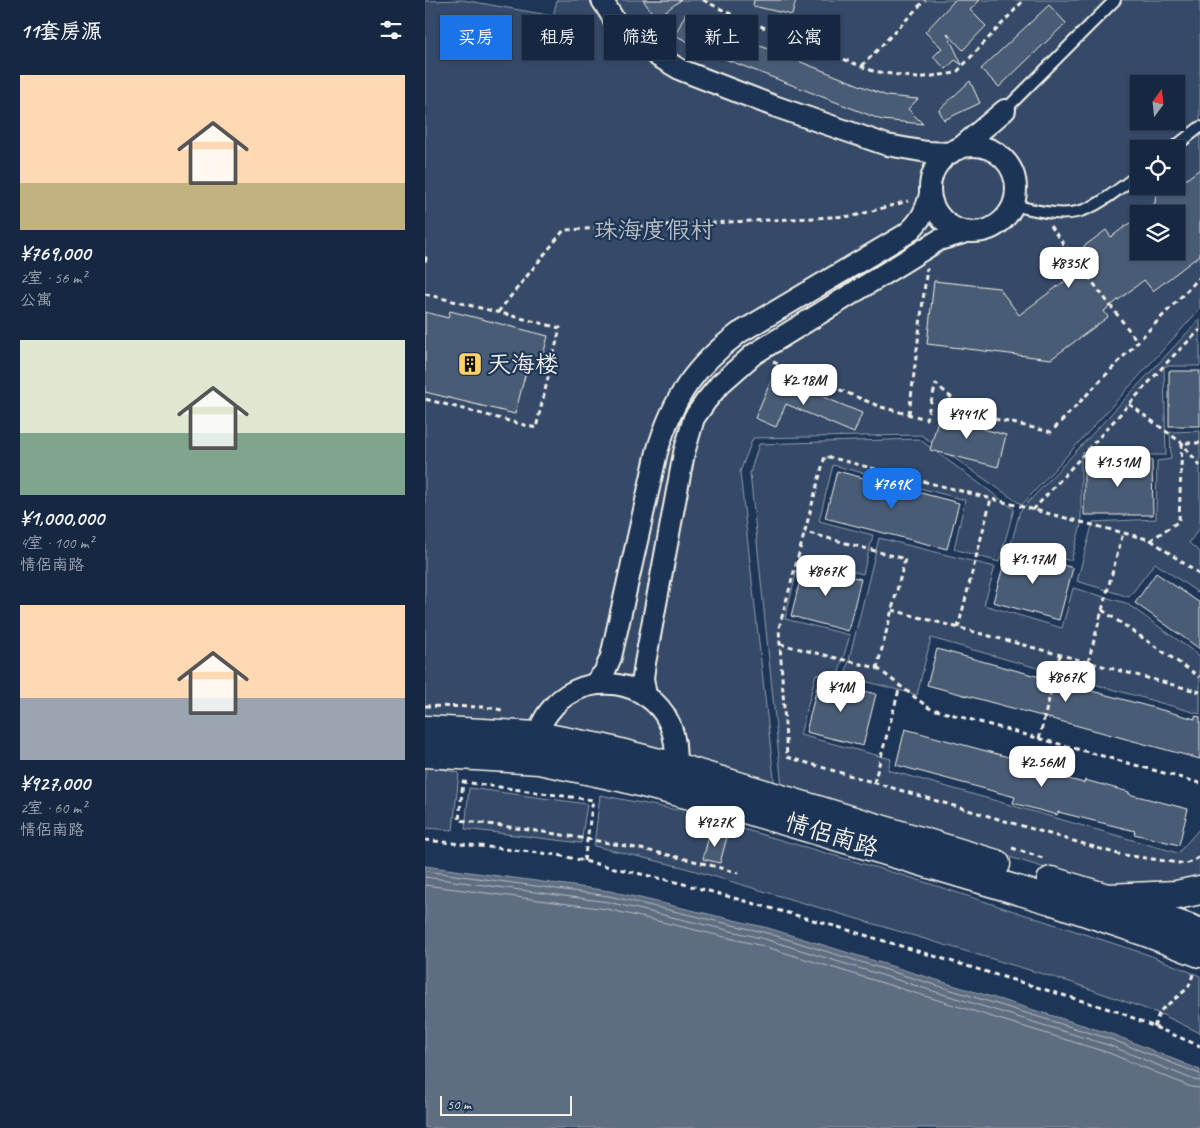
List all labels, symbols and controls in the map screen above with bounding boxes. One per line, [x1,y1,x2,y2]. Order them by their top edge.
chip: 买房 [440,15,512,60]
chip: 租房 [522,15,594,60]
chip: 筛选 [604,15,676,60]
chip: 新上 [686,15,758,60]
chip: 公寓 [768,15,840,60]
icon: filters [377,16,405,44]
text: 11套房源 [20,18,102,44]
north arrow [1130,75,1185,130]
map controls [1130,75,1185,260]
icon: home [168,108,258,198]
button: locate [1130,140,1185,195]
button: layers [1130,205,1185,260]
park label: 珠海度假村 [594,215,714,245]
text: ¥769,000 [20,240,90,266]
pin: ¥835K [1034,246,1104,289]
text: ¥835K [1051,253,1087,273]
text: 2室 · 56 m² [20,268,86,288]
text: 公寓 [20,290,52,310]
place label: 天海楼 [487,349,559,379]
building icon: 天海楼 [457,351,483,377]
pin: ¥2.18M [763,364,845,406]
text: ¥2.18M [782,370,826,390]
icon: home [168,373,258,463]
pin: ¥941K [932,398,1002,440]
text: ¥941K [949,404,985,424]
pin: ¥1.51M [1077,446,1159,488]
text: ¥1.51M [1096,452,1140,472]
pin: ¥769K [857,468,927,510]
text: ¥769K [873,474,911,494]
text: ¥1,000,000 [20,505,104,531]
text: 4室 · 100 m² [20,533,94,553]
pin: ¥1.17M [992,542,1074,585]
text: ¥1.17M [1011,549,1055,569]
pin: ¥867K [791,554,861,597]
text: 情侣南路 [20,555,84,575]
text: ¥867K [807,561,845,581]
icon: home [168,638,258,728]
pin: ¥867K [1031,660,1101,703]
text: ¥867K [1047,667,1085,687]
pin: ¥1M [817,670,865,713]
text: ¥1M [828,677,854,697]
pin: ¥2.56M [1001,746,1083,788]
text: ¥2.56M [1020,752,1064,772]
text: ¥927,000 [20,770,90,796]
text: 2室 · 60 m² [20,798,86,818]
pin: ¥927K [680,806,750,848]
street label: 情侣南路 [782,807,882,863]
text: ¥927K [697,812,733,832]
text: 情侣南路 [20,820,84,840]
scale bar [440,1093,573,1116]
text: 50 m [447,1096,471,1113]

